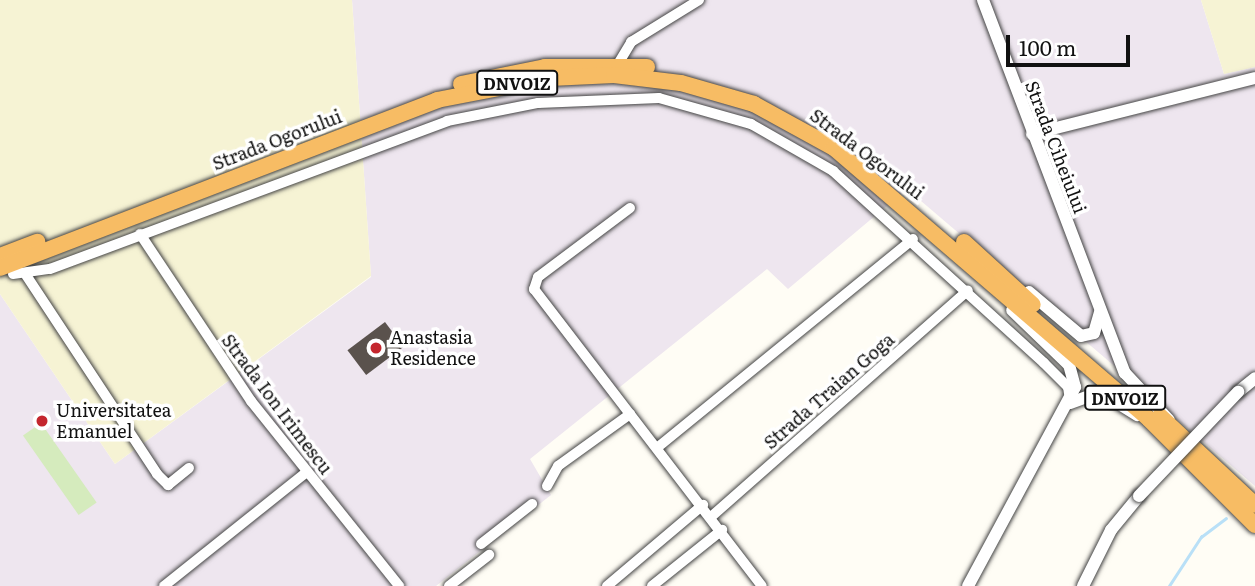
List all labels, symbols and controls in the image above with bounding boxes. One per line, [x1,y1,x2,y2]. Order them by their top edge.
scale bar [1010,21,1134,65]
text: 100 m [1019,31,1076,62]
road number: DNVO1Z [475,71,559,96]
street label: Strada Ciheiului [1021,78,1091,216]
street label: Strada Ogorului [806,104,928,204]
street label: Strada Ogorului [209,105,345,175]
place label: Anastasia Residence [390,327,476,370]
street label: Strada Traian Goga [759,329,899,453]
street label: Strada Ion Irimescu [217,330,337,478]
marker: Anastasia Residence [368,340,384,356]
road number: DNVO1Z [1083,386,1167,410]
place label: Universitatea Emanuel [56,400,172,442]
marker: Universitatea Emanuel [34,413,50,429]

